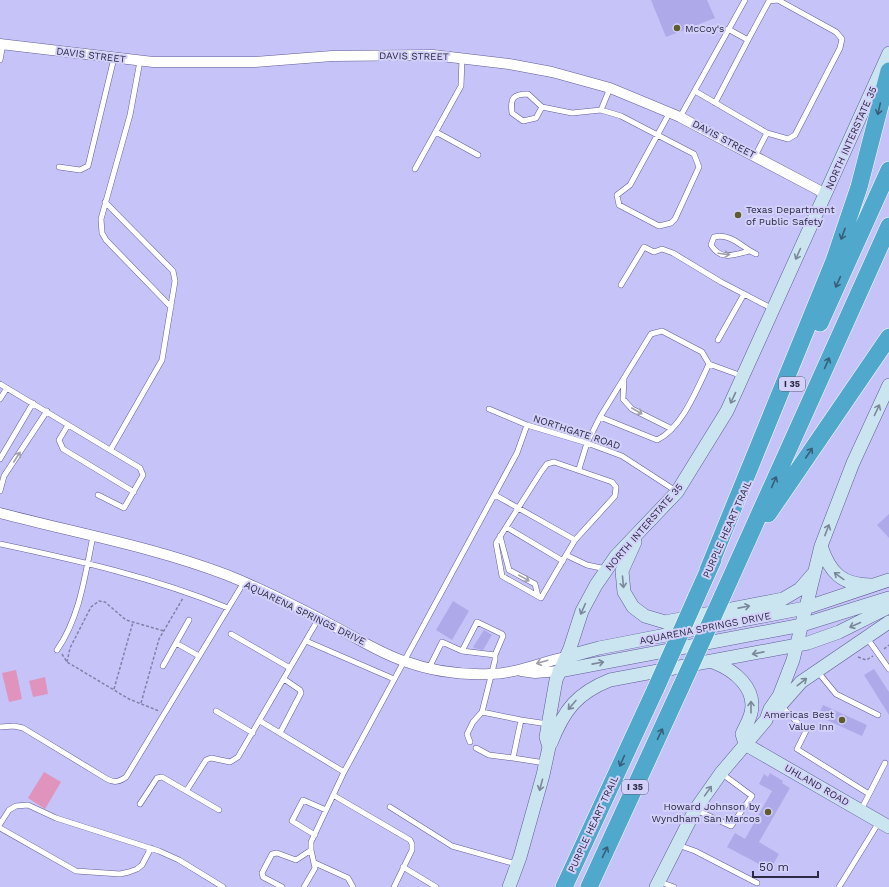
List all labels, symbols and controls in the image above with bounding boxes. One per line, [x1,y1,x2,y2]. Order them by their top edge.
marker: McCoy's [672,23,682,33]
place label: McCoy's [685,23,724,34]
street label: DAVIS STREET [56,45,126,65]
street label: DAVIS STREET [379,50,449,62]
street label: NORTH INTERSTATE 35 [823,85,879,191]
one-way arrow [875,102,882,115]
street label: DAVIS STREET [691,118,757,160]
place label: Texas Department of Public Safety [746,204,835,227]
marker: Texas Department of Public Safety [733,210,743,220]
one-way arrow [839,227,847,239]
one-way arrow [794,248,801,260]
one-way arrow [717,250,730,258]
one-way arrow [834,276,842,288]
one-way arrow [824,358,831,370]
road number: I 35 [779,377,805,391]
one-way arrow [729,392,736,404]
one-way arrow [874,405,881,417]
one-way arrow [631,408,643,415]
street label: NORTHGATE ROAD [532,413,622,451]
one-way arrow [805,448,813,459]
one-way arrow [13,452,21,463]
one-way arrow [771,476,778,488]
street label: PURPLE HEART TRAIL [700,479,754,579]
street label: NORTH INTERSTATE 35 [603,481,685,573]
one-way arrow [823,525,831,537]
one-way arrow [834,572,845,580]
one-way arrow [518,575,530,583]
one-way arrow [619,575,627,588]
street label: AQUARENA SPRINGS DRIVE [243,579,367,647]
one-way arrow [579,602,586,614]
one-way arrow [737,602,750,610]
street label: AQUARENA SPRINGS DRIVE [638,610,772,646]
one-way arrow [849,622,861,630]
one-way arrow [752,649,765,657]
one-way arrow [536,659,549,666]
one-way arrow [591,659,604,667]
one-way arrow [796,678,807,686]
one-way arrow [567,700,577,710]
one-way arrow [747,701,755,714]
place label: Americas Best Value Inn [764,709,835,732]
marker: Americas Best Value Inn [837,715,847,725]
one-way arrow [657,728,664,740]
one-way arrow [618,755,625,767]
street label: UHLAND ROAD [783,762,851,808]
street label: PURPLE HEART TRAIL [566,774,620,874]
one-way arrow [536,779,544,792]
road number: I 35 [622,780,648,794]
one-way arrow [704,786,712,797]
place label: Howard Johnson by Wyndham San Marcos [651,801,761,824]
marker: Howard Johnson by Wyndham San Marcos [763,807,773,817]
one-way arrow [602,846,609,858]
scale bar [753,853,818,879]
text: 50 m [759,860,789,874]

